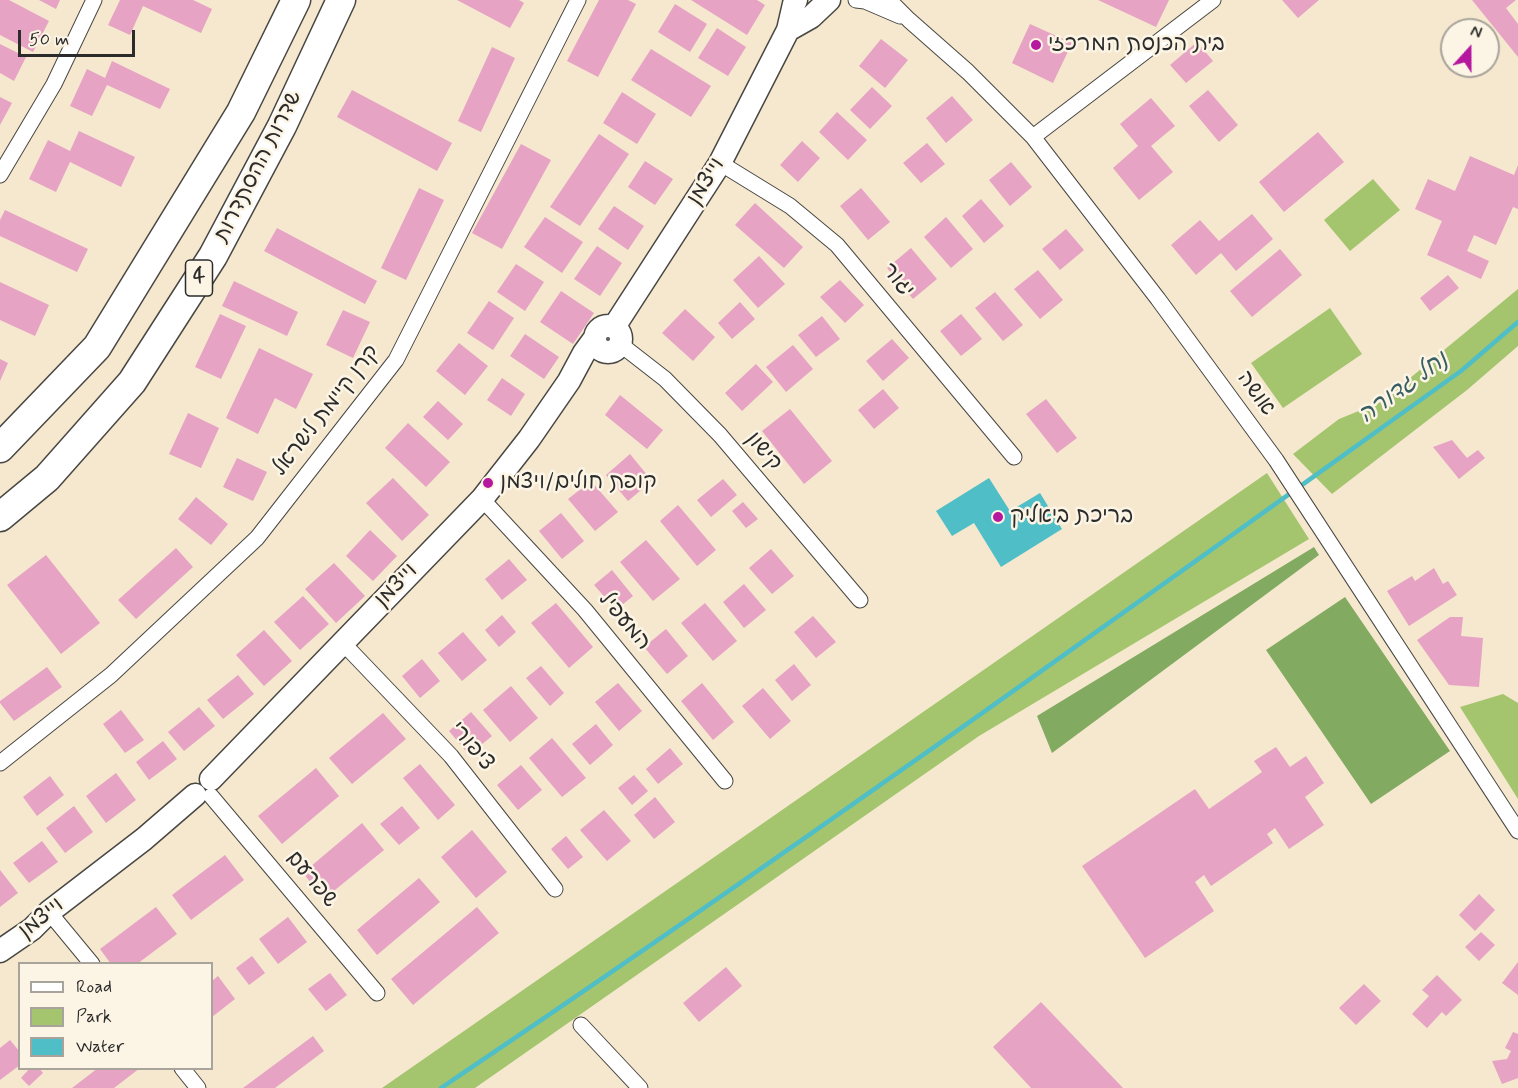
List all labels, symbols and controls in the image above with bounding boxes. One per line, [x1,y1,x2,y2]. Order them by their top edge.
scale bar [21,18,138,56]
north arrow [1440,18,1500,78]
text: N [1467,21,1485,44]
text: 50 m [29,28,69,52]
place label: בית הכנסת המרכזי [1048,32,1225,58]
marker: בית הכנסת המרכזי [1029,38,1043,52]
street label: שדרות ההסתדרות [209,87,309,247]
street label: וייצמן [682,154,732,210]
street label: יגור [875,258,919,304]
road number: 4 [186,260,212,296]
street label: קרן קיימת לישראל [268,340,386,482]
water label: נחל גדורה [1353,347,1455,431]
street label: אושה [1230,367,1280,421]
street label: קישון [739,427,787,477]
place label: קופת חולים/ויצמן [500,470,657,496]
marker: קופת חולים/ויצמן [481,476,495,490]
place label: בריכת ביאליק [1010,504,1133,530]
marker: בריכת ביאליק [991,510,1005,524]
street label: וייצמן [370,559,424,613]
street label: המעפיל [592,587,656,657]
street label: ציפורי [443,717,499,777]
street label: שפרעם [280,846,342,914]
street label: וייצמן [14,893,70,945]
legend [18,962,213,1070]
text: Road [76,975,112,999]
text: Park [76,1005,112,1029]
text: Water [76,1035,124,1059]

